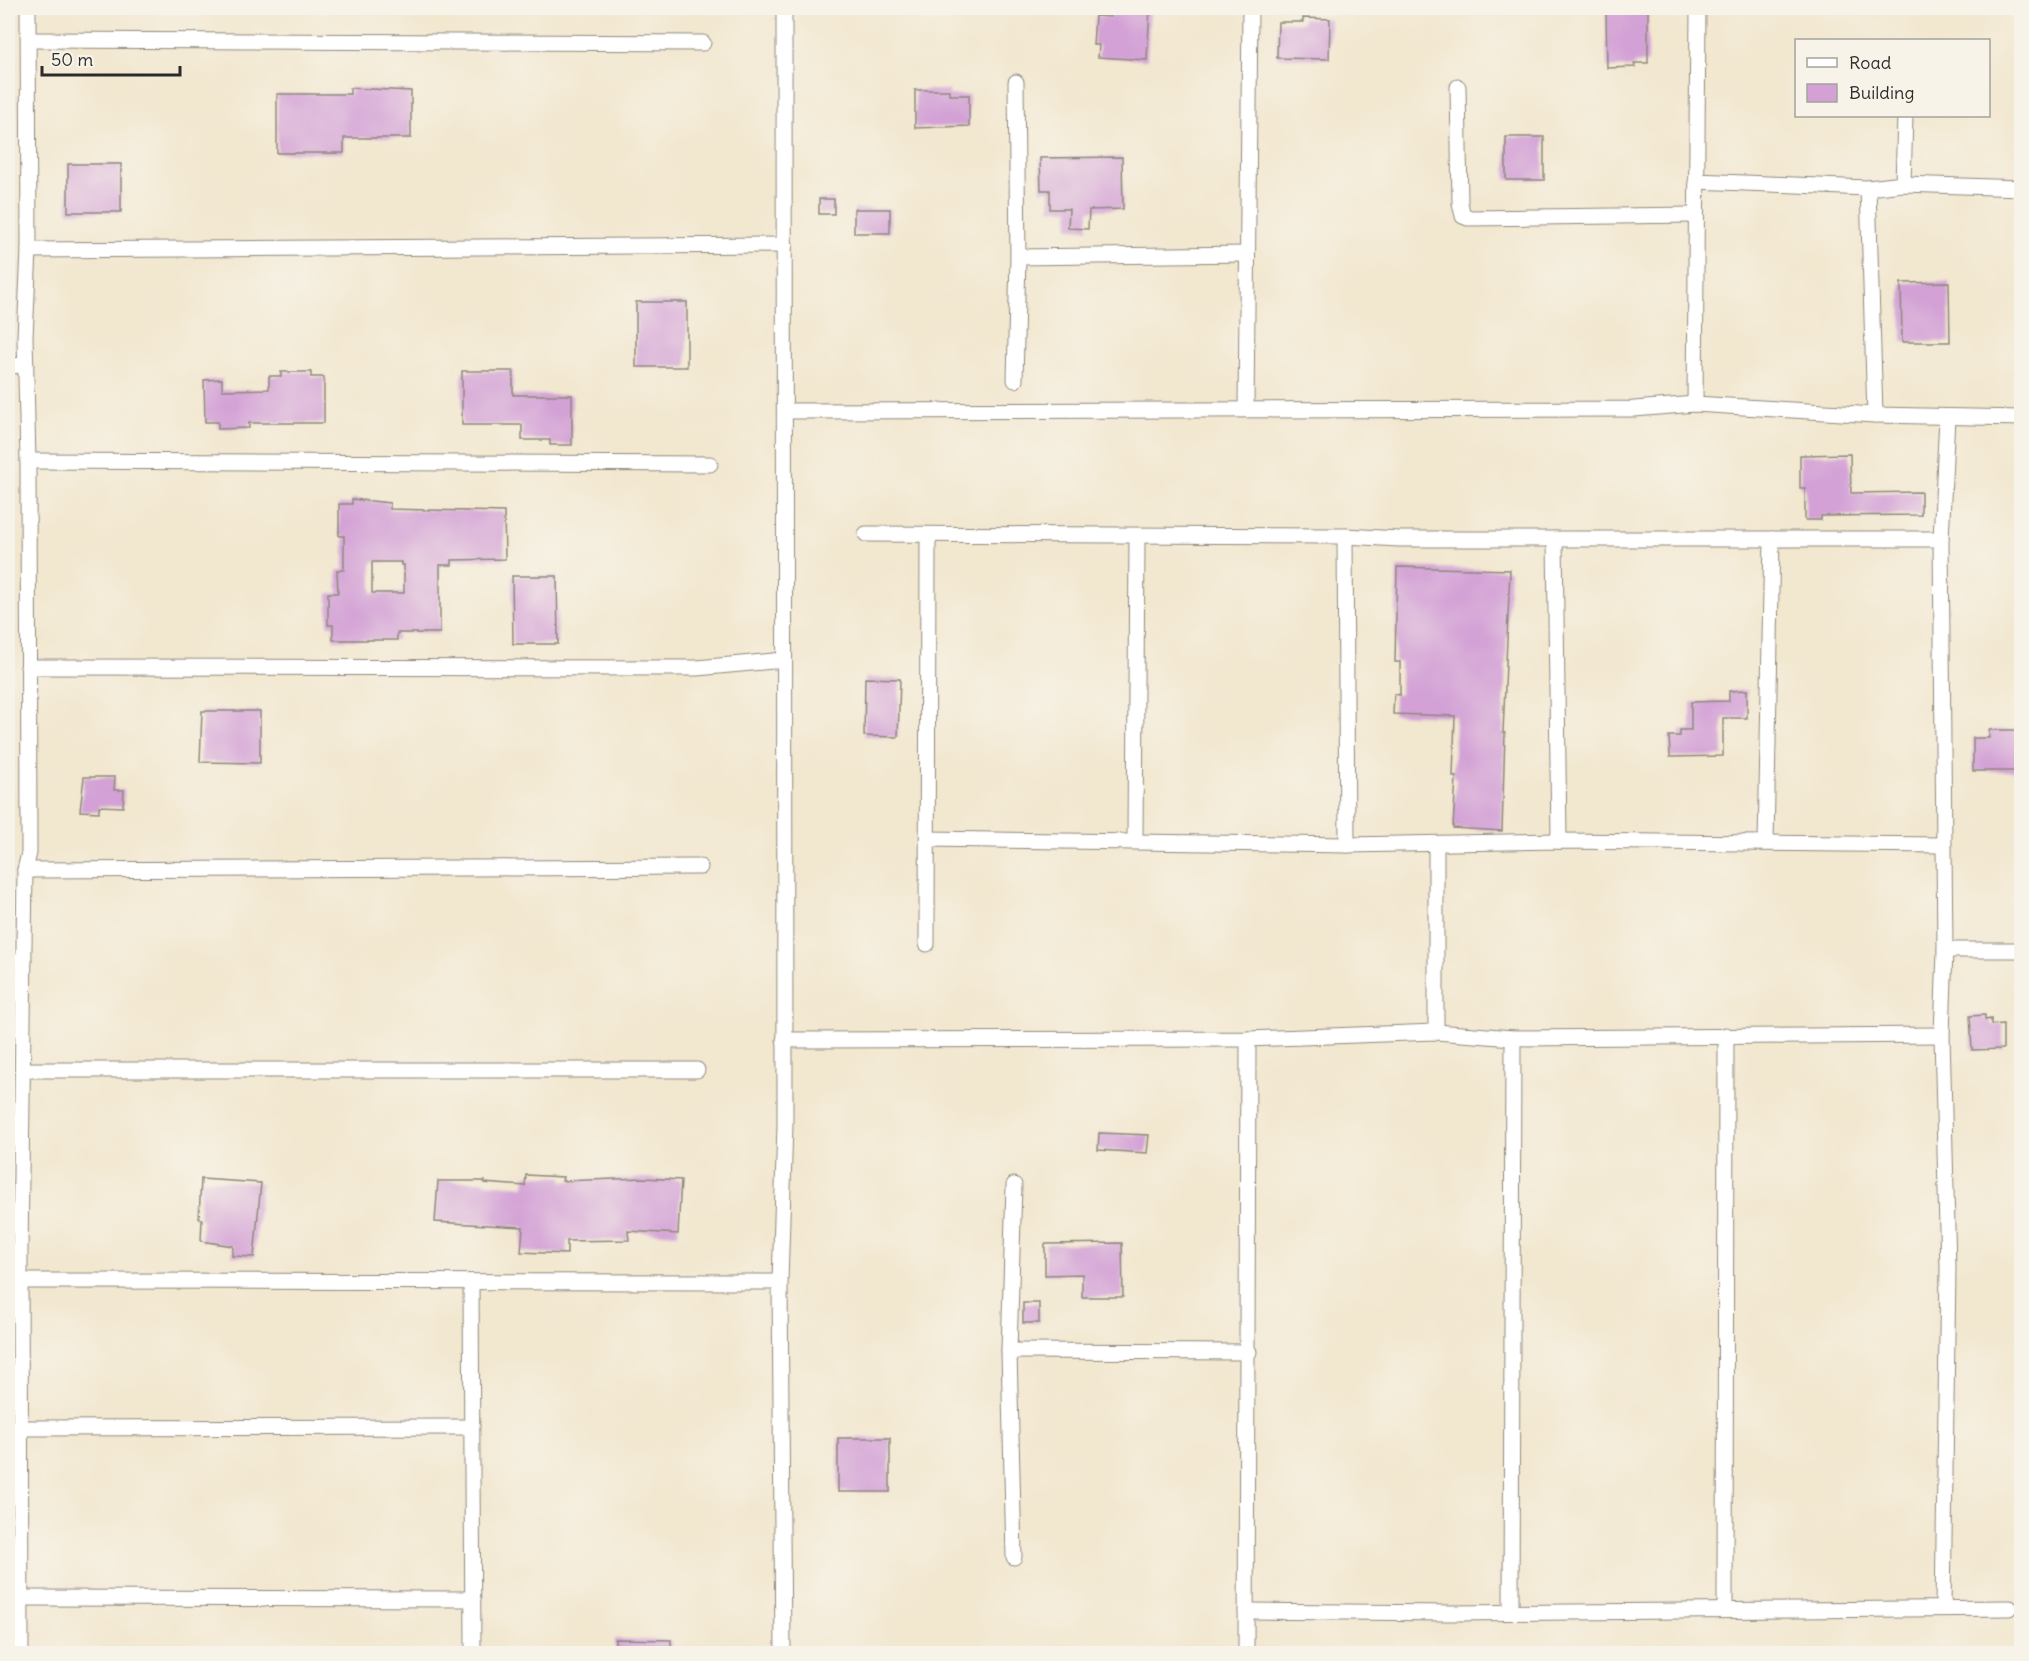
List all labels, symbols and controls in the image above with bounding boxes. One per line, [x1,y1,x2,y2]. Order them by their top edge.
scale bar [42,39,180,77]
legend [1795,39,1990,117]
text: 50 m [51,48,93,71]
text: Road [1849,51,1892,74]
text: Building [1849,81,1914,104]

